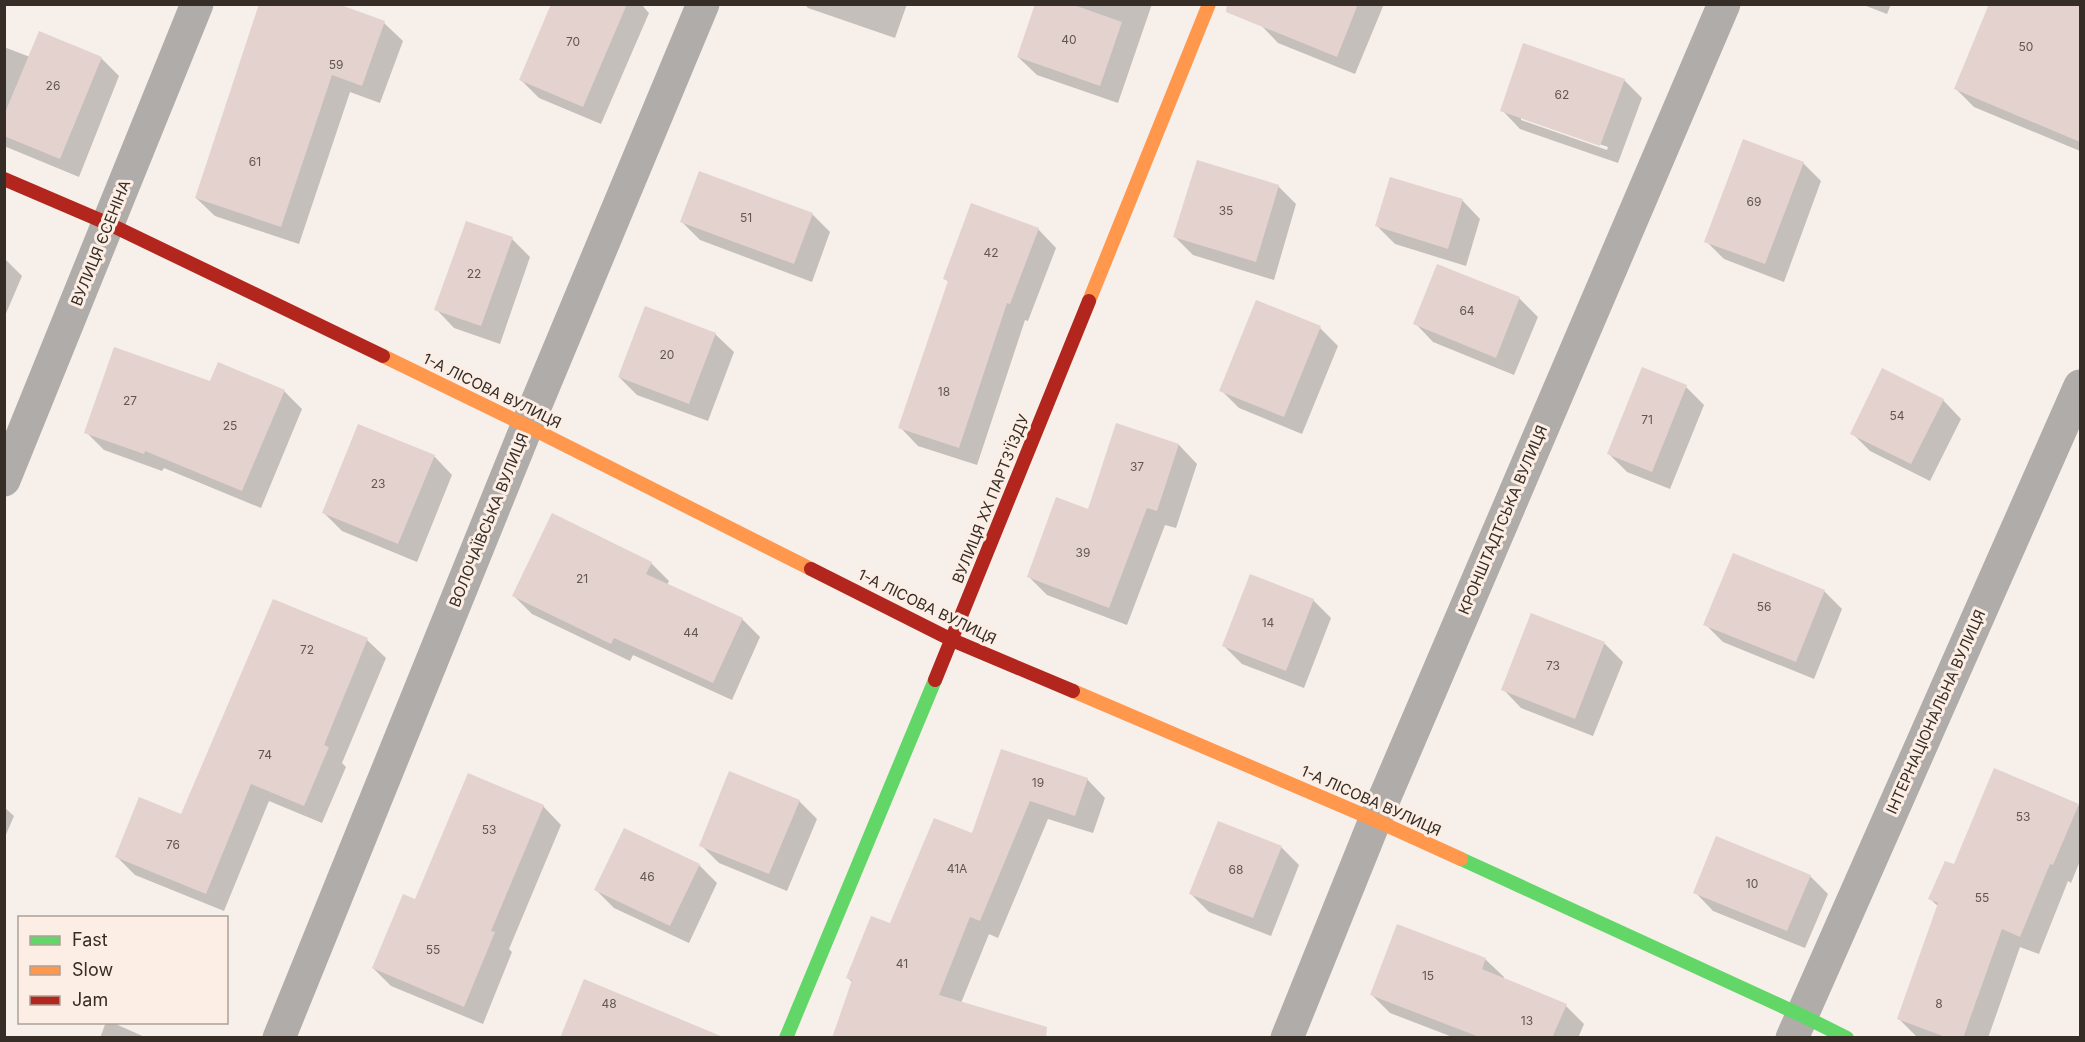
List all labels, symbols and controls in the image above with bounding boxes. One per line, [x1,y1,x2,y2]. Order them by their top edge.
house number: 40 [1061,32,1077,47]
house number: 70 [566,34,580,49]
house number: 50 [2019,39,2033,54]
house number: 59 [329,57,343,72]
house number: 26 [46,78,60,93]
house number: 62 [1555,87,1569,102]
house number: 61 [249,154,261,169]
street label: ВУЛИЦЯ ЄСЕНІНА [67,177,134,309]
house number: 69 [1747,194,1761,209]
house number: 35 [1219,203,1233,218]
house number: 51 [740,210,752,225]
house number: 42 [983,245,999,260]
house number: 22 [467,266,481,281]
house number: 64 [1459,303,1475,318]
house number: 20 [660,347,674,362]
street label: 1-А ЛІСОВА ВУЛИЦЯ [420,349,564,432]
house number: 18 [938,384,950,399]
house number: 27 [123,393,137,408]
house number: 54 [1889,408,1905,423]
street label: ВУЛИЦЯ XX ПАРТЗ'ЇЗДУ [948,411,1033,586]
house number: 71 [1641,412,1653,427]
house number: 25 [223,418,237,433]
street label: КРОНШТАДТСЬКА ВУЛИЦЯ [1454,422,1551,617]
street label: ВОЛОЧАЇВСЬКА ВУЛИЦЯ [445,430,532,610]
house number: 37 [1130,459,1144,474]
house number: 23 [371,476,385,491]
house number: 39 [1076,545,1090,560]
street label: 1-А ЛІСОВА ВУЛИЦЯ [855,565,999,648]
house number: 21 [576,571,588,586]
house number: 56 [1757,599,1771,614]
street label: ІНТЕРНАЦІОНАЛЬНА ВУЛИЦЯ [1882,607,1989,817]
house number: 14 [1262,615,1275,630]
house number: 44 [683,625,699,640]
house number: 72 [300,642,314,657]
house number: 73 [1546,658,1560,673]
house number: 74 [258,747,272,762]
street label: 1-А ЛІСОВА ВУЛИЦЯ [1298,761,1444,840]
house number: 19 [1032,775,1044,790]
house number: 53 [2016,809,2030,824]
house number: 53 [482,822,496,837]
house number: 76 [166,837,180,852]
house number: 41А [947,861,967,876]
house number: 68 [1229,862,1243,877]
house number: 46 [639,869,655,884]
house number: 10 [1746,876,1758,891]
house number: 55 [1975,890,1989,905]
legend [18,916,228,1024]
text: Fast [72,929,108,950]
house number: 55 [426,942,440,957]
house number: 41 [896,956,908,971]
text: Slow [72,959,113,980]
house number: 15 [1422,968,1434,983]
text: Jam [72,989,108,1010]
house number: 48 [601,996,617,1011]
house number: 8 [1935,996,1943,1011]
house number: 13 [1521,1013,1533,1028]

